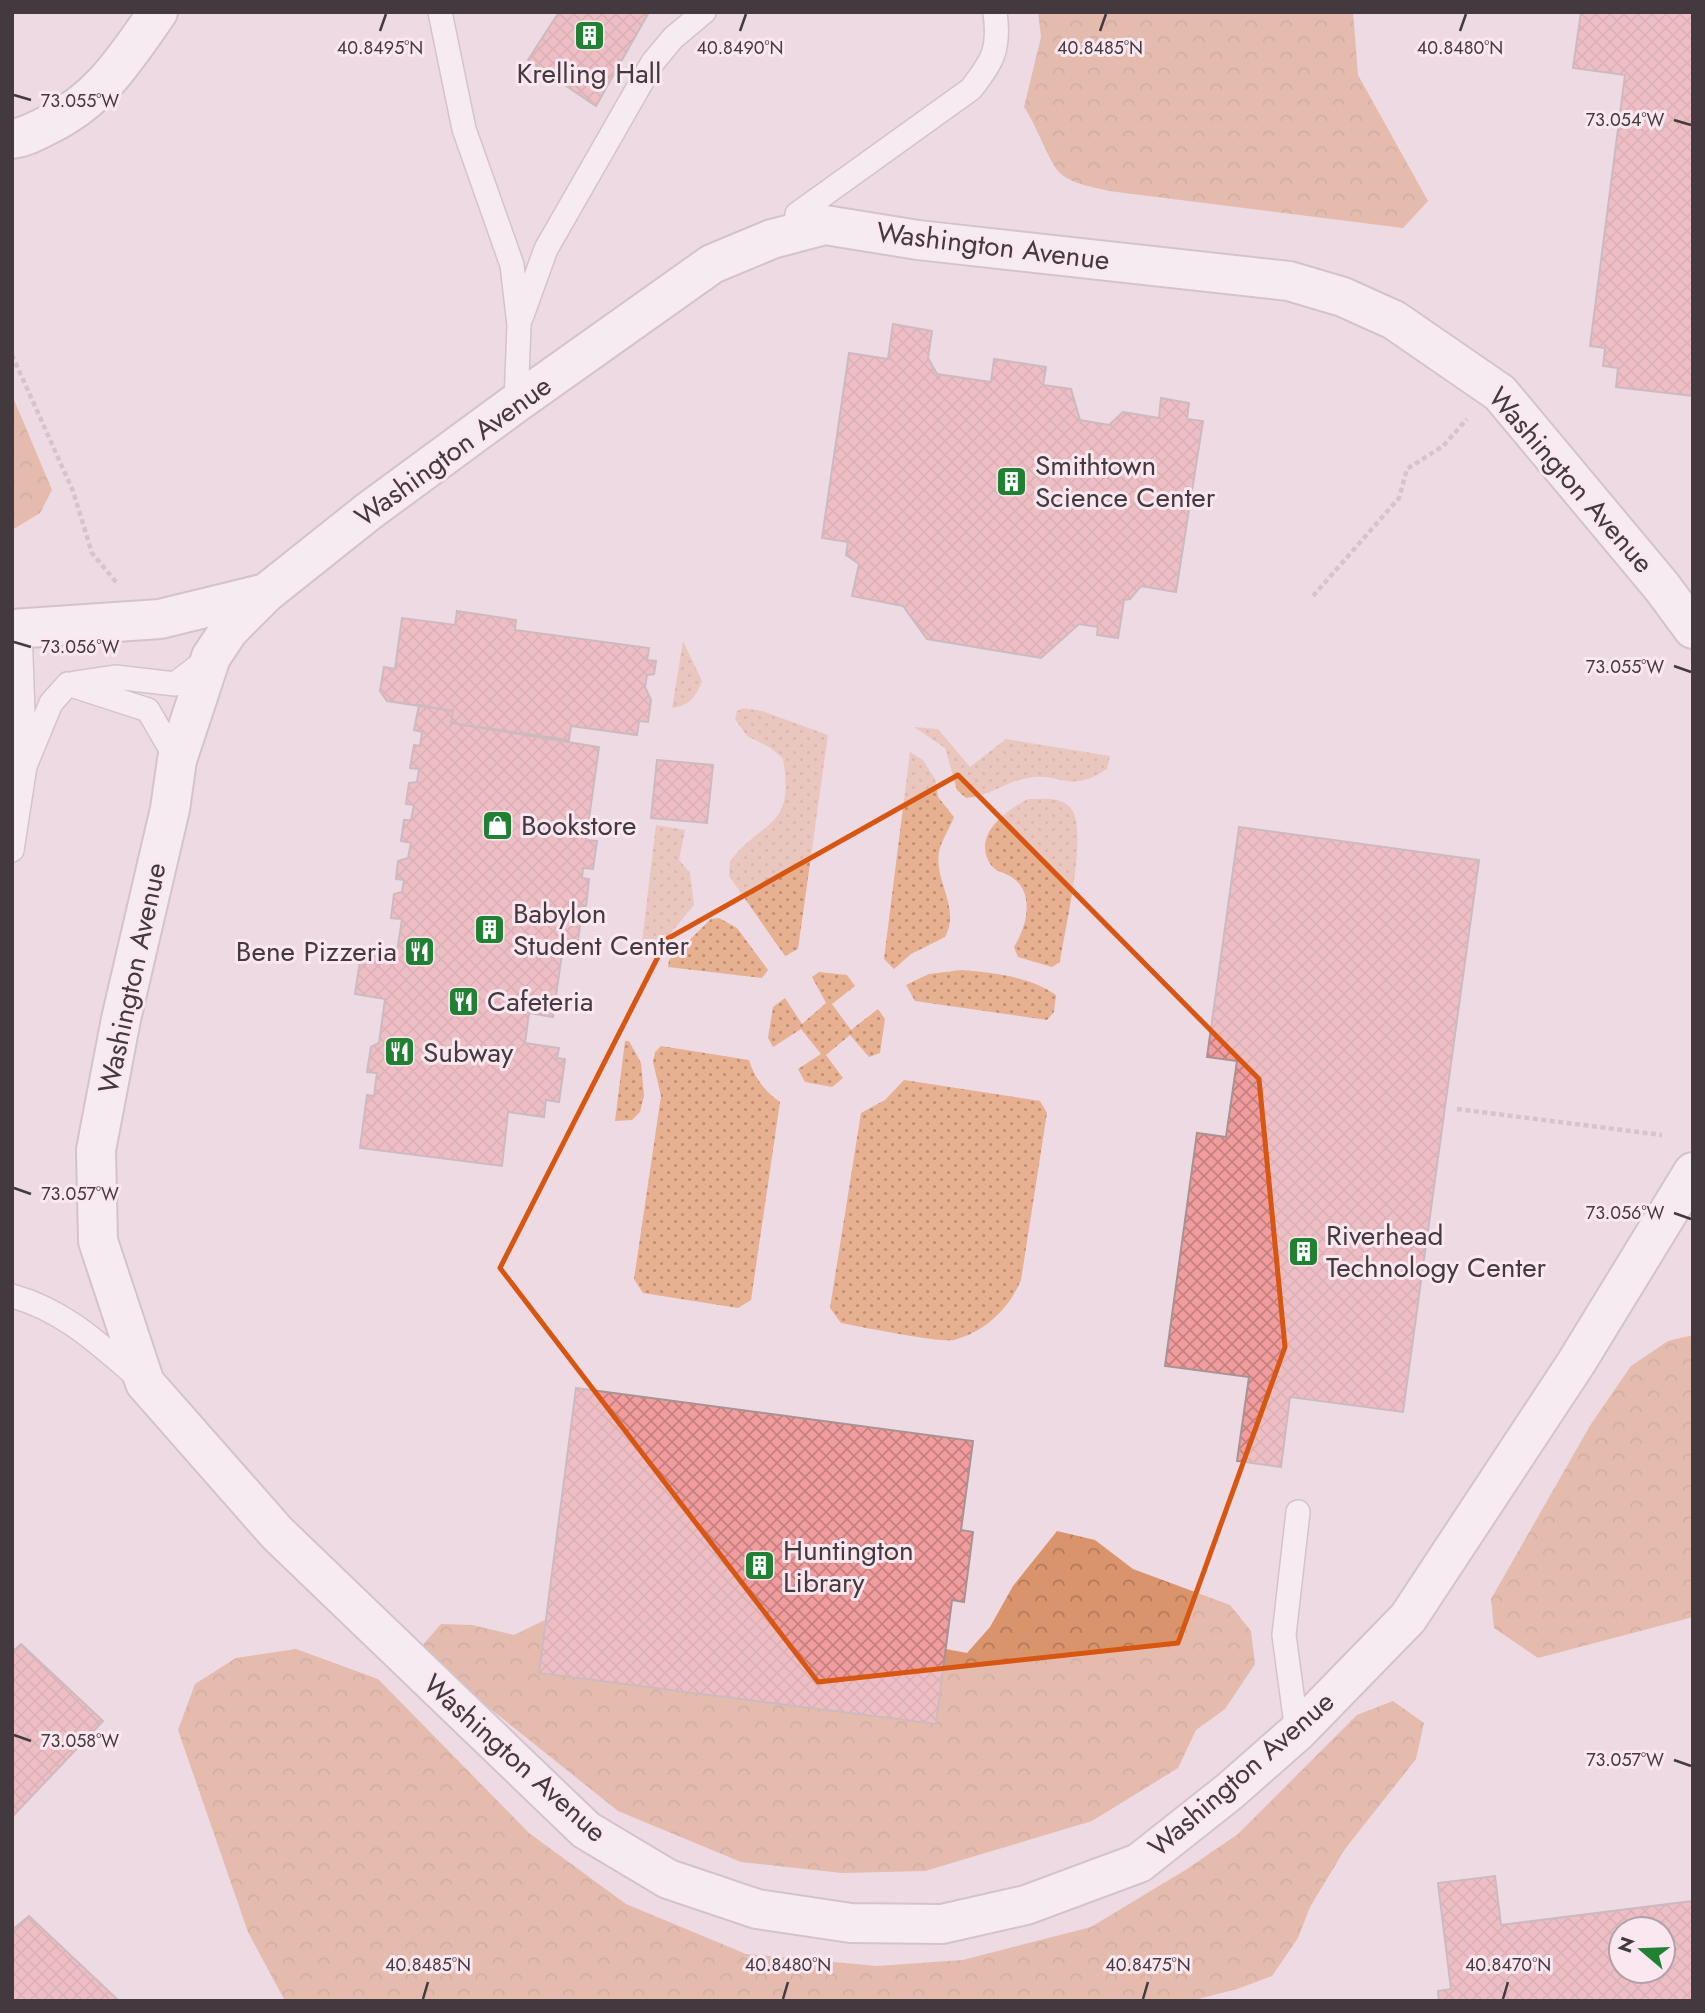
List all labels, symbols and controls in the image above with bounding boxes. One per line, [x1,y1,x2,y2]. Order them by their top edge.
building icon: Krelling Hall [572,19,606,53]
text: 40.8495°N [337,35,423,61]
text: 40.8490°N [696,35,784,61]
text: 40.8485°N [1057,35,1143,61]
text: 40.8480°N [1417,35,1503,61]
place label: Krelling Hall [516,53,662,94]
text: 73.055°W [41,88,119,114]
text: 73.054°W [1586,107,1665,133]
street label: Washington Avenue [874,211,1112,281]
street label: Washington Avenue [346,365,560,537]
street label: Washington Avenue [1479,378,1663,582]
place label: Smithtown Science Center [1035,445,1216,518]
building icon: Smithtown Science Center [995,464,1029,498]
text: 73.056°W [41,634,119,660]
text: 73.055°W [1586,654,1664,680]
place label: Bookstore [521,805,636,846]
shop icon: Bookstore [481,808,515,842]
street label: Washington Avenue [88,859,176,1097]
place label: Babylon Student Center [513,893,689,966]
building icon: Babylon Student Center [473,912,507,946]
place label: Bene Pizzeria [236,931,397,972]
restaurant icon: Bene Pizzeria [403,934,437,968]
place label: Cafeteria [487,981,594,1022]
restaurant icon: Cafeteria [447,984,481,1018]
place label: Subway [423,1032,514,1073]
restaurant icon: Subway [383,1035,417,1069]
text: 73.057°W [41,1181,119,1207]
text: 73.056°W [1586,1200,1664,1226]
place label: Riverhead Technology Center [1326,1215,1547,1288]
building icon: Riverhead Technology Center [1286,1234,1320,1268]
place label: Huntington Library [783,1530,914,1603]
building icon: Huntington Library [743,1549,777,1583]
street label: Washington Avenue [414,1664,616,1852]
street label: Washington Avenue [1139,1682,1343,1866]
text: 73.058°W [41,1728,119,1754]
text: 73.057°W [1586,1747,1664,1773]
north arrow [1607,1915,1677,1985]
text: N [1611,1933,1642,1956]
text: 40.8485°N [385,1952,471,1978]
text: 40.8480°N [745,1952,831,1978]
text: 40.8475°N [1105,1952,1191,1978]
text: 40.8470°N [1465,1952,1551,1978]

